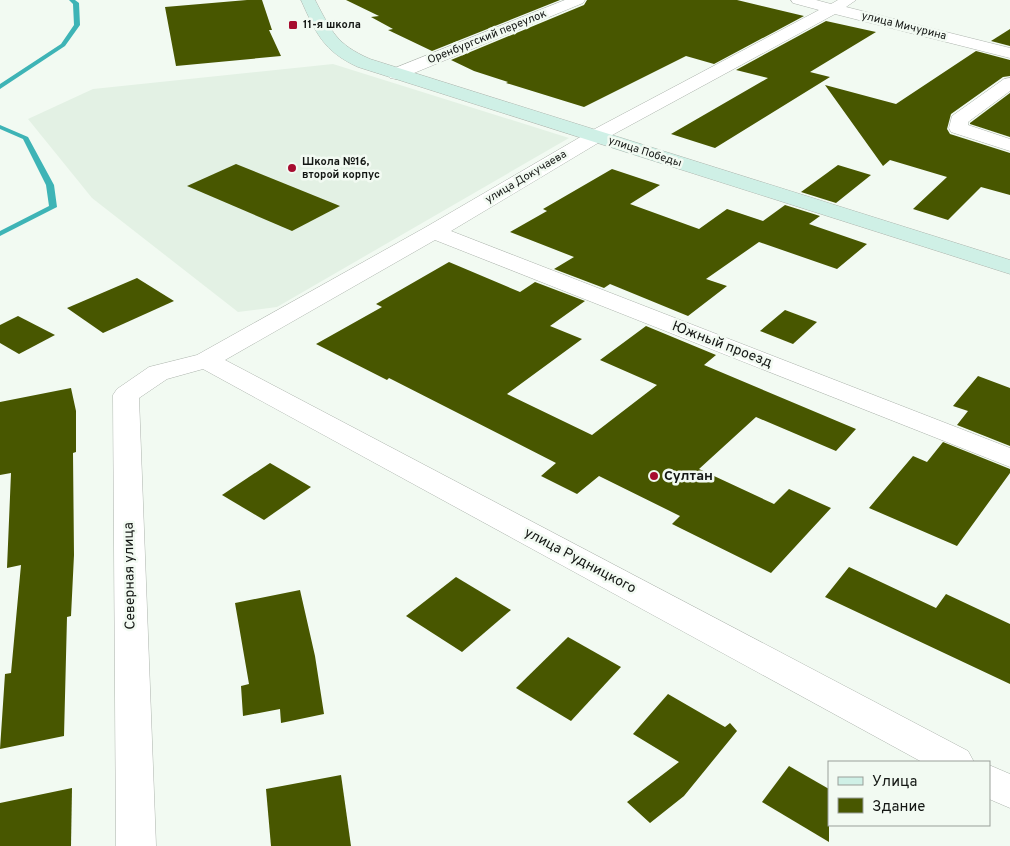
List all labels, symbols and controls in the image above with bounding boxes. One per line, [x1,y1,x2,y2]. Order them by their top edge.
street label: Оренбургский переулок [425,7,549,67]
street label: улица Мичурина [860,9,948,43]
place label: 11-я школа [303,18,361,32]
marker: 11-я школа [287,19,299,31]
street label: улица Победы [607,134,683,170]
street label: улица Докучаева [483,147,569,207]
place label: Школа №16, второй корпус [302,155,380,182]
marker: Школа №16, второй корпус [286,162,298,174]
street label: Южный проезд [669,318,775,372]
place label: Султан [664,468,713,485]
marker: Султан [648,470,660,482]
street label: Северная улица [121,522,139,630]
street label: улица Рудницкого [521,524,639,598]
legend [828,761,990,826]
text: Улица [872,773,917,792]
text: Здание [872,798,925,817]

